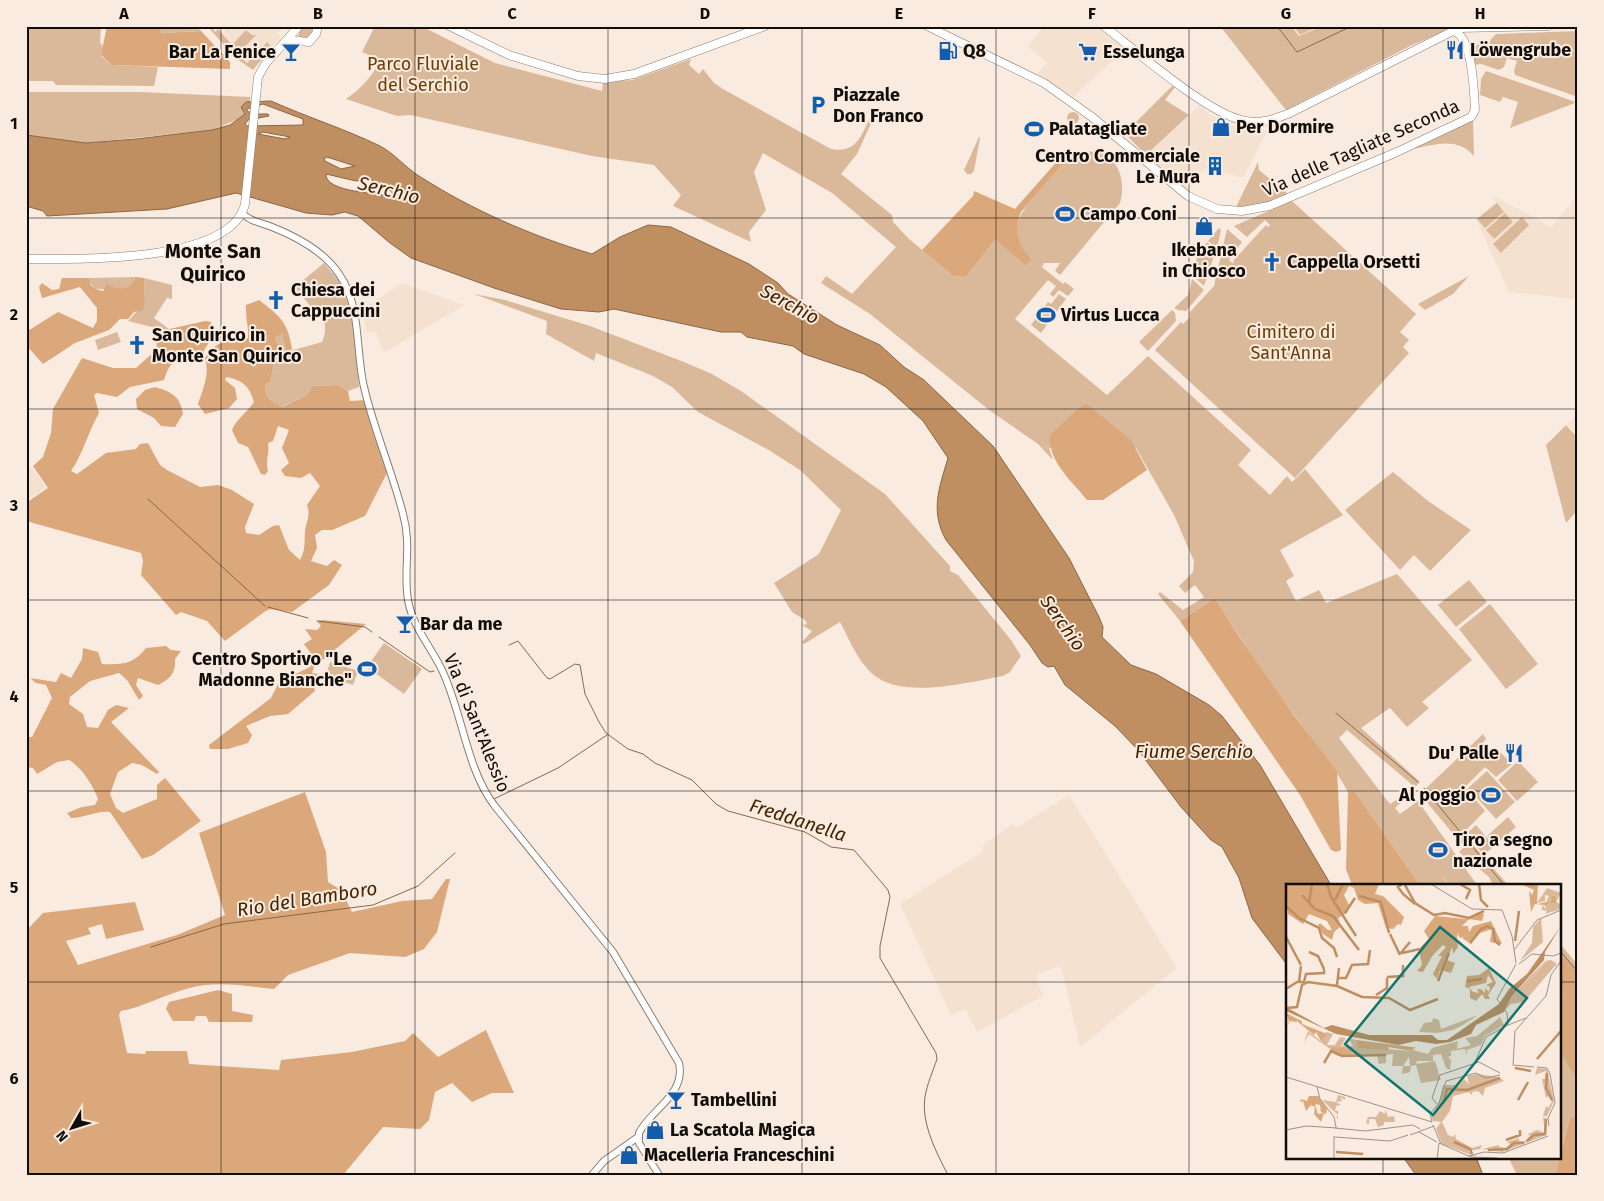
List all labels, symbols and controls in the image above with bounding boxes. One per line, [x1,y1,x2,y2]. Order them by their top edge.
text: A [118,4,129,23]
text: B [313,4,323,23]
text: C [507,4,517,23]
text: D [700,4,710,23]
text: E [895,4,903,23]
text: F [1088,4,1096,23]
text: G [1281,4,1291,23]
text: H [1475,4,1485,23]
restaurant icon: Löwengrube [1444,39,1466,61]
place label: Löwengrube [1470,39,1571,61]
fuel station icon: Q8 [937,40,959,62]
place label: Q8 [963,40,986,62]
place label: Bar La Fenice [169,41,276,63]
bar icon: Bar La Fenice [280,41,302,63]
supermarket icon: Esselunga [1077,41,1099,63]
place label: Esselunga [1103,41,1185,63]
park label: Parco Fluviale del Serchio [367,53,479,96]
place label: Piazzale Don Franco [833,84,924,127]
parking icon: Piazzale Don Franco [807,94,829,116]
street label: Via delle Tagliate Seconda [1259,95,1463,201]
text: 1 [10,114,18,133]
shop icon: Per Dormire [1210,116,1232,138]
place label: Per Dormire [1236,116,1334,138]
sports icon: Palatagliate [1023,118,1045,140]
place label: Palatagliate [1049,118,1147,140]
place label: Centro Commerciale Le Mura [1035,145,1200,188]
building icon: Centro Commerciale Le Mura [1204,155,1226,177]
water label: Serchio [355,171,422,209]
sports icon: Campo Coni [1054,203,1076,225]
place label: Campo Coni [1080,203,1177,225]
shop icon: Ikebana in Chiosco [1193,215,1215,237]
district label: Monte San Quirico [165,239,261,286]
place label: Ikebana in Chiosco [1162,239,1246,282]
church icon: Cappella Orsetti [1261,251,1283,273]
place label: Cappella Orsetti [1287,251,1420,273]
place label: Chiesa dei Cappuccini [291,279,380,322]
water label: Serchio [756,279,823,329]
church icon: Chiesa dei Cappuccini [265,289,287,311]
sports icon: Virtus Lucca [1035,304,1057,326]
place label: Virtus Lucca [1060,304,1160,326]
text: 2 [10,305,18,324]
park label: Cimitero di Sant'Anna [1246,321,1336,364]
place label: San Quirico in Monte San Quirico [152,324,302,367]
church icon: San Quirico in Monte San Quirico [126,334,148,356]
text: 3 [9,496,18,515]
water label: Serchio [1035,590,1090,655]
bar icon: Bar da me [394,613,416,635]
place label: Bar da me [420,613,503,635]
place label: Centro Sportivo "Le Madonne Bianche" [192,648,352,691]
street label: Via di Sant'Alessio [439,650,515,796]
sports icon: Centro Sportivo "Le Madonne Bianche" [356,658,378,680]
text: 4 [9,687,19,706]
water label: Fiume Serchio [1135,740,1253,763]
place label: Du' Palle [1428,742,1499,764]
restaurant icon: Du' Palle [1503,742,1525,764]
place label: Al poggio [1398,784,1476,806]
sports icon: Al poggio [1480,784,1502,806]
water label: Freddanella [747,794,849,846]
place label: Tiro a segno nazionale [1453,829,1553,872]
sports icon: Tiro a segno nazionale [1427,839,1449,861]
water label: Rio del Bamboro [235,877,379,921]
text: 5 [10,878,19,897]
inset map [1286,884,1562,1158]
text: 6 [9,1069,19,1088]
bar icon: Tambellini [665,1089,687,1111]
place label: Tambellini [691,1089,777,1111]
north arrow [48,1104,98,1154]
shop icon: La Scatola Magica [644,1119,666,1141]
place label: La Scatola Magica [670,1119,816,1141]
text: N [53,1127,72,1145]
shop icon: Macelleria Franceschini [618,1144,640,1166]
place label: Macelleria Franceschini [644,1144,835,1166]

